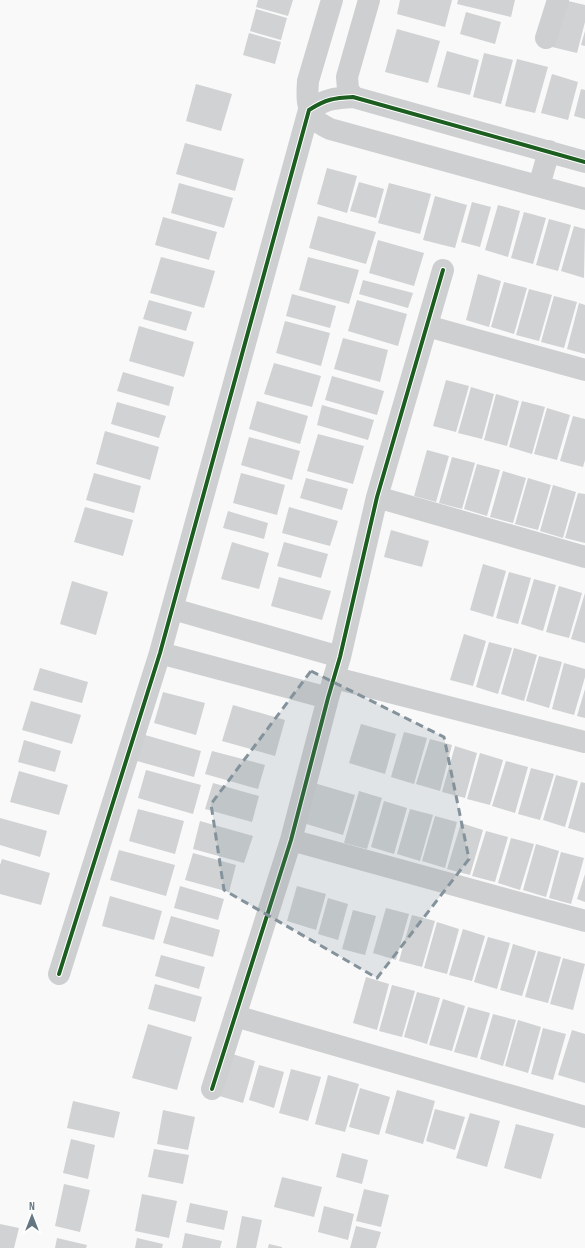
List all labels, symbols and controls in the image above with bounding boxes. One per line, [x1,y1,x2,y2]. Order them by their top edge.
north arrow [12,1196,52,1236]
text: N [29,1200,35,1213]

